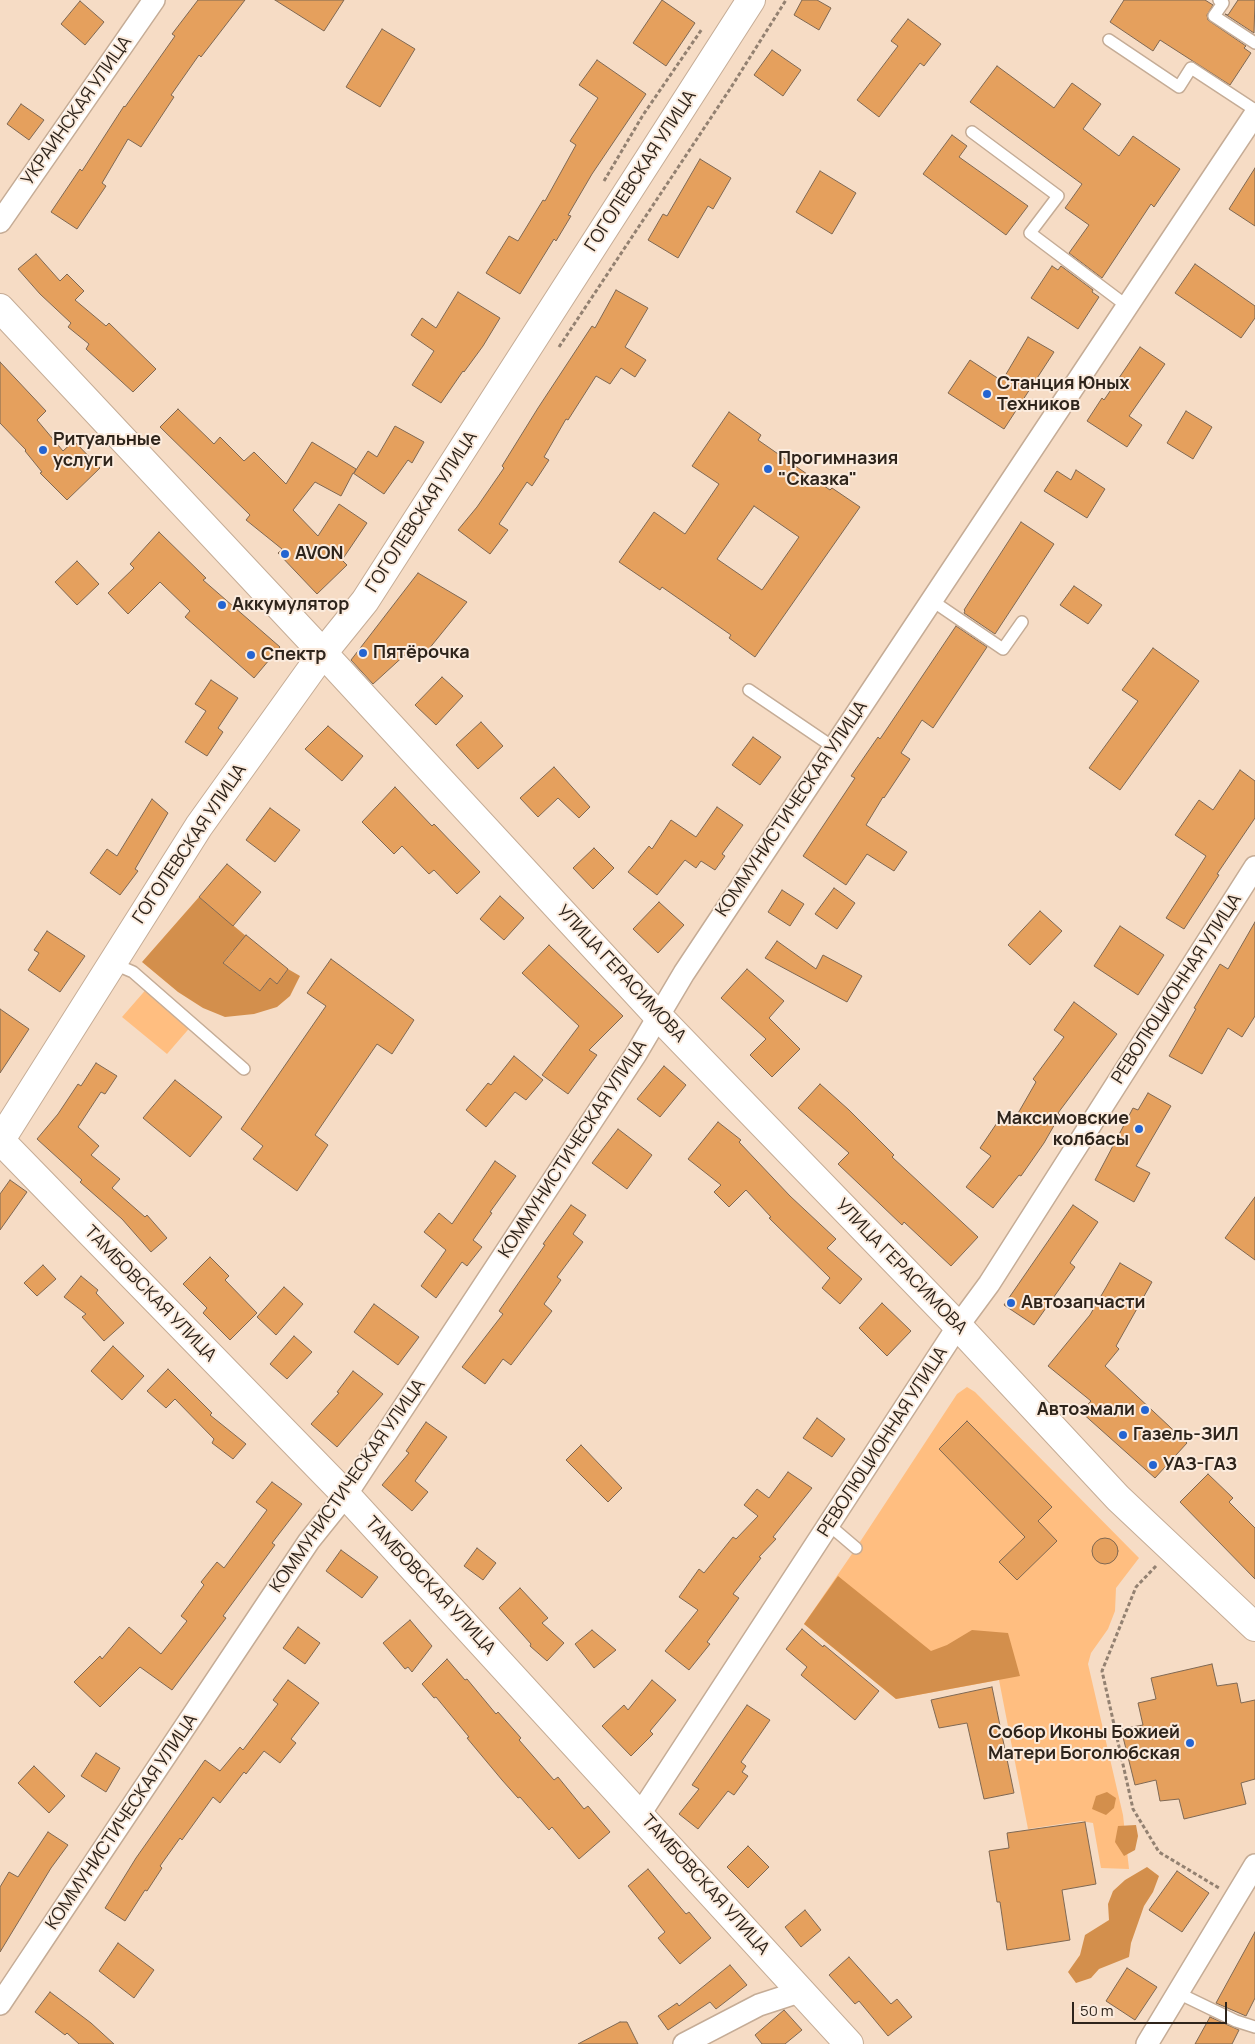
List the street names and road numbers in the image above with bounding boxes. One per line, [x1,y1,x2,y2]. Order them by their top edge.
street label: УКРАИНСКАЯ УЛИЦА [17,32,137,190]
street label: ГОГОЛЕВСКАЯ УЛИЦА [581,86,701,256]
street label: ГОГОЛЕВСКАЯ УЛИЦА [362,427,482,597]
street label: КОММУНИСТИЧЕСКАЯ УЛИЦА [712,697,872,921]
street label: ГОГОЛЕВСКАЯ УЛИЦА [129,760,251,928]
street label: РЕВОЛЮЦИОННАЯ УЛИЦА [1107,890,1247,1088]
street label: УЛИЦА ГЕРАСИМОВА [552,901,690,1047]
street label: КОММУНИСТИЧЕСКАЯ УЛИЦА [494,1036,652,1262]
street label: УЛИЦА ГЕРАСИМОВА [831,1195,971,1339]
street label: ТАМБОВСКАЯ УЛИЦА [79,1221,221,1367]
street label: РЕВОЛЮЦИОННАЯ УЛИЦА [813,1343,953,1541]
street label: КОММУНИСТИЧЕСКАЯ УЛИЦА [266,1375,430,1597]
street label: ТАМБОВСКАЯ УЛИЦА [360,1512,500,1660]
street label: КОММУНИСТИЧЕСКАЯ УЛИЦА [42,1710,202,1934]
street label: ТАМБОВСКАЯ УЛИЦА [636,1811,774,1959]

